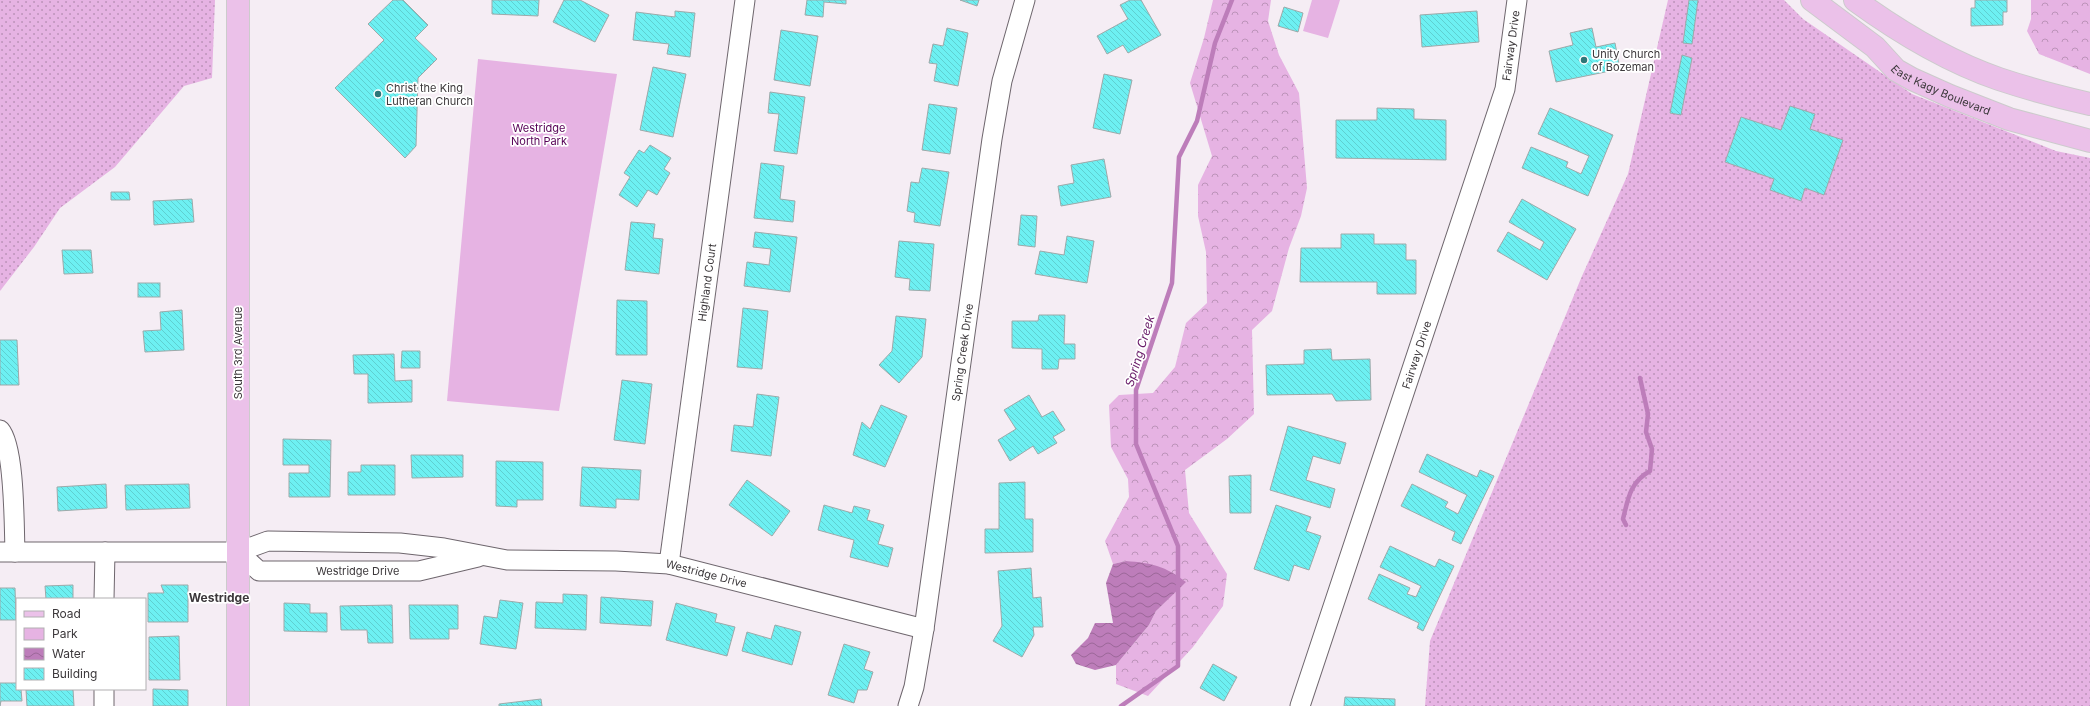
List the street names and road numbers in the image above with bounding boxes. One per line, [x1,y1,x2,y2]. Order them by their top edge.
street label: Fairway Drive [1499,9,1523,82]
street label: East Kagy Boulevard [1888,62,1992,118]
street label: Highland Court [695,242,719,322]
street label: Spring Creek Drive [949,303,976,402]
street label: South 3rd Avenue [231,307,245,399]
street label: Fairway Drive [1399,319,1434,391]
street label: Westridge Drive [664,556,749,591]
street label: Westridge Drive [316,564,399,578]

